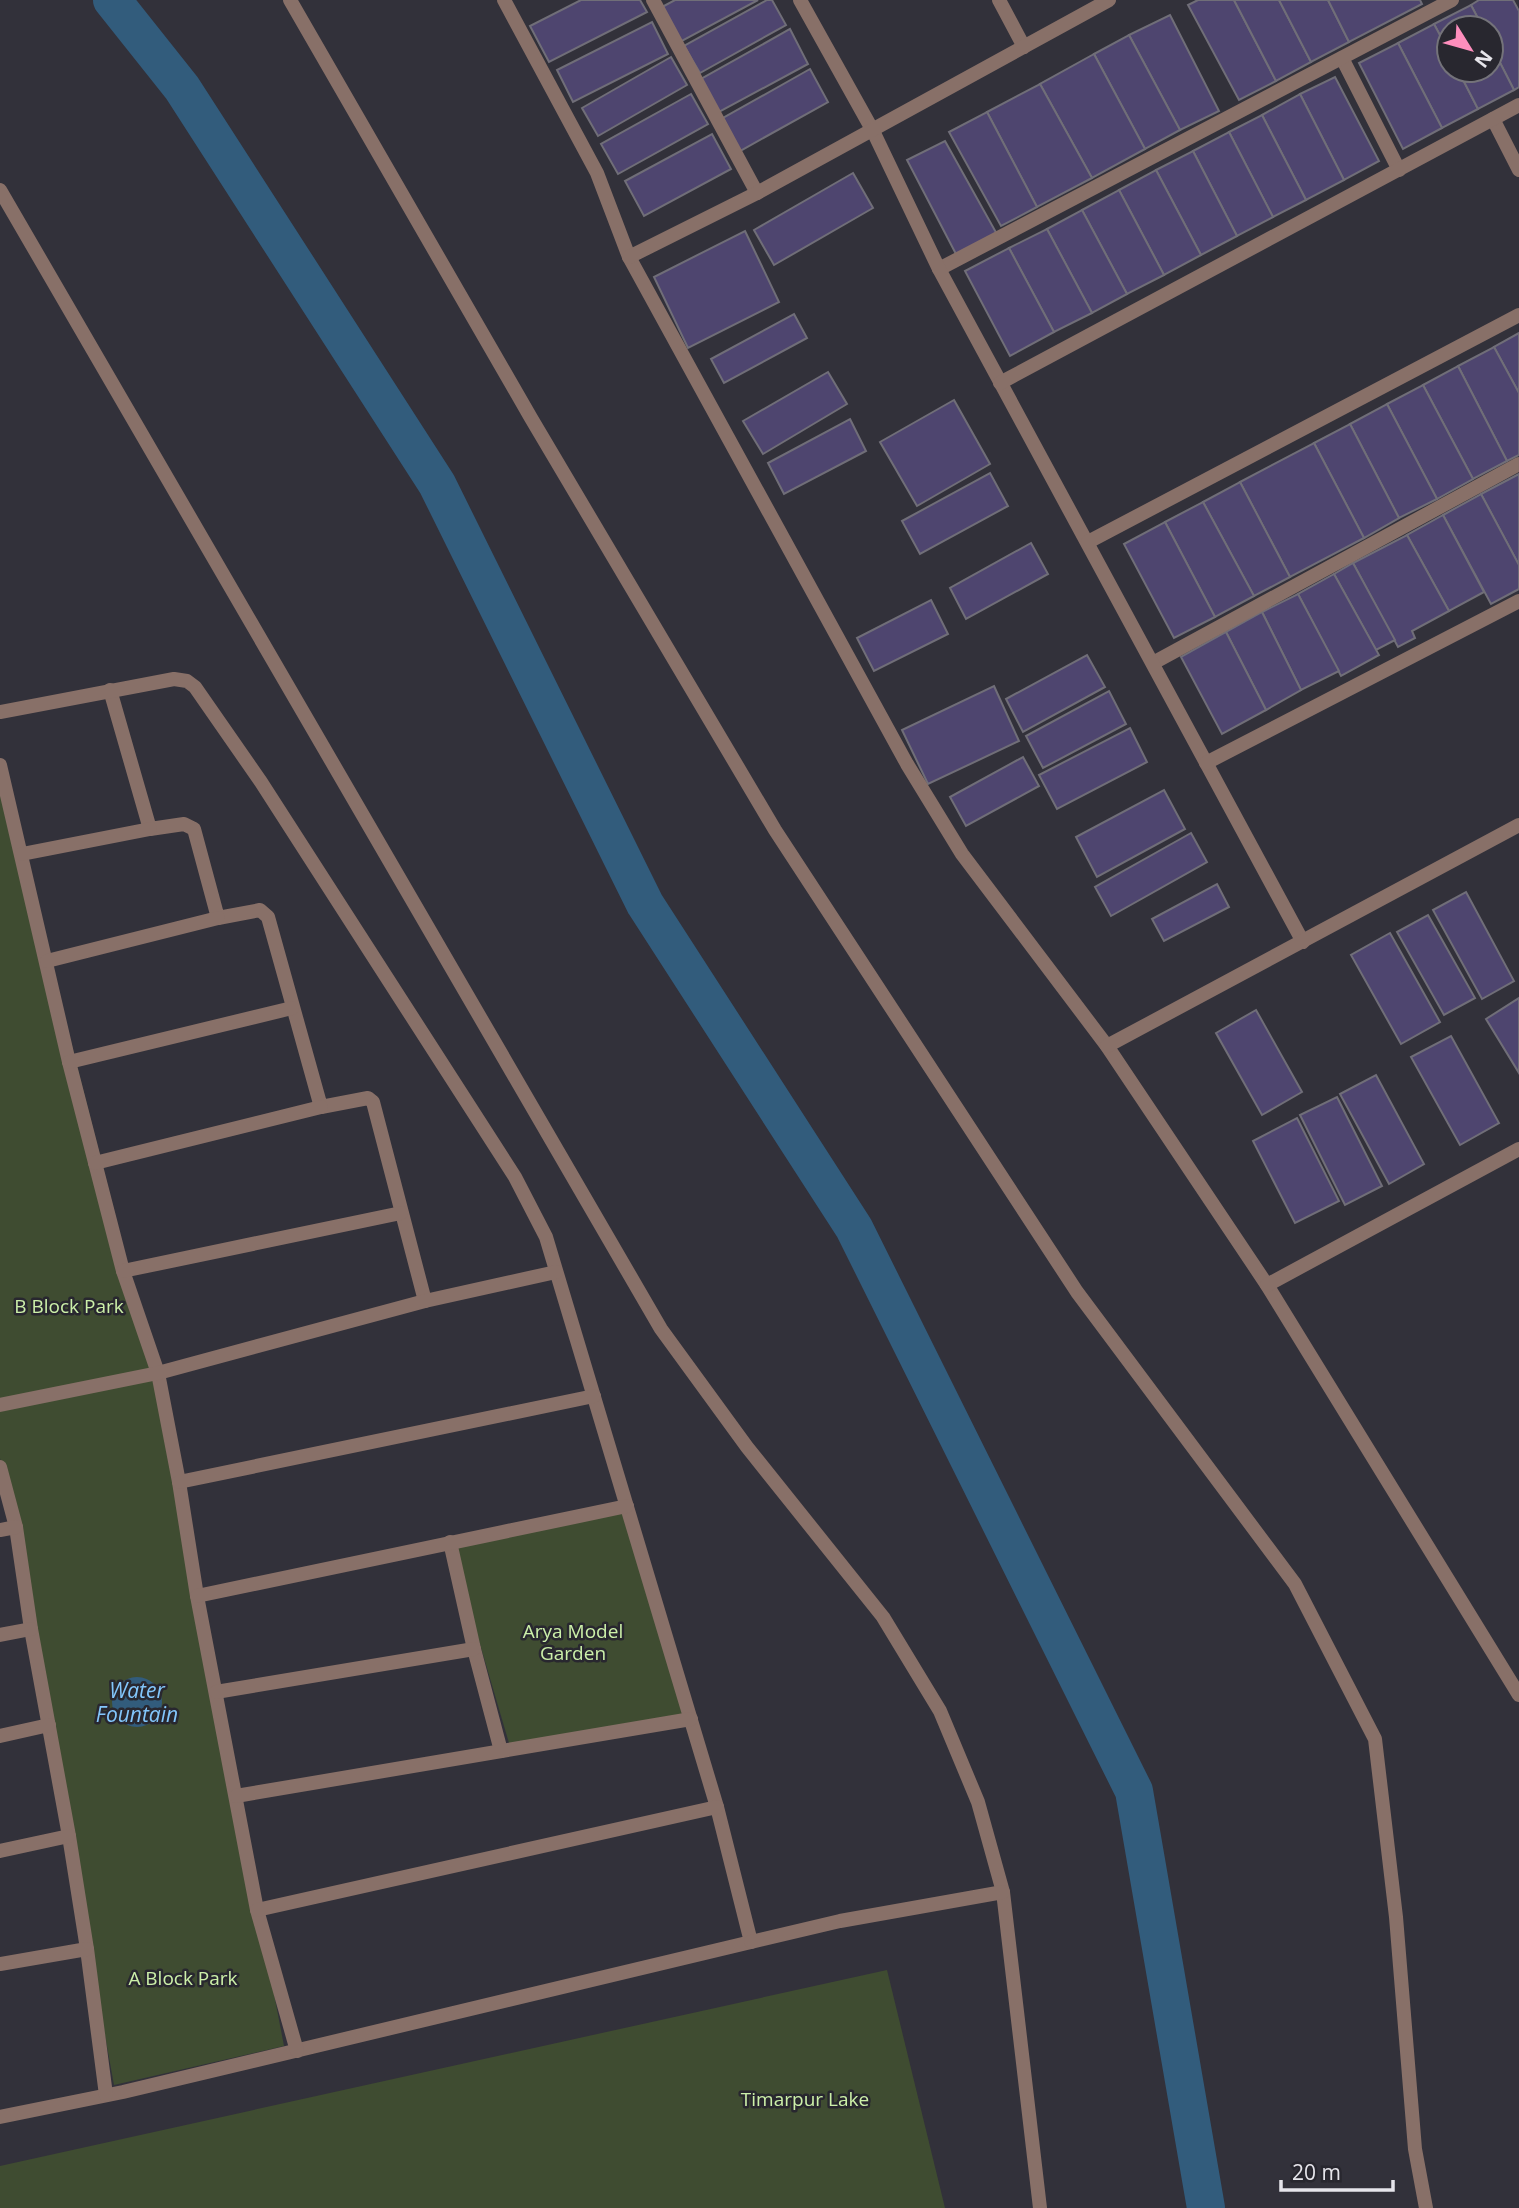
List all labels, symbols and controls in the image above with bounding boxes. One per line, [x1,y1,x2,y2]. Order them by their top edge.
north arrow [1435,14,1505,84]
text: N [1469,45,1499,73]
park label: B Block Park [14,1293,124,1319]
park label: Arya Model Garden [523,1618,623,1666]
water label: Water Fountain [96,1676,178,1728]
park label: A Block Park [128,1965,238,1991]
park label: Timarpur Lake [741,2086,869,2112]
scale bar [1281,2148,1393,2192]
text: 20 m [1292,2158,1341,2186]

